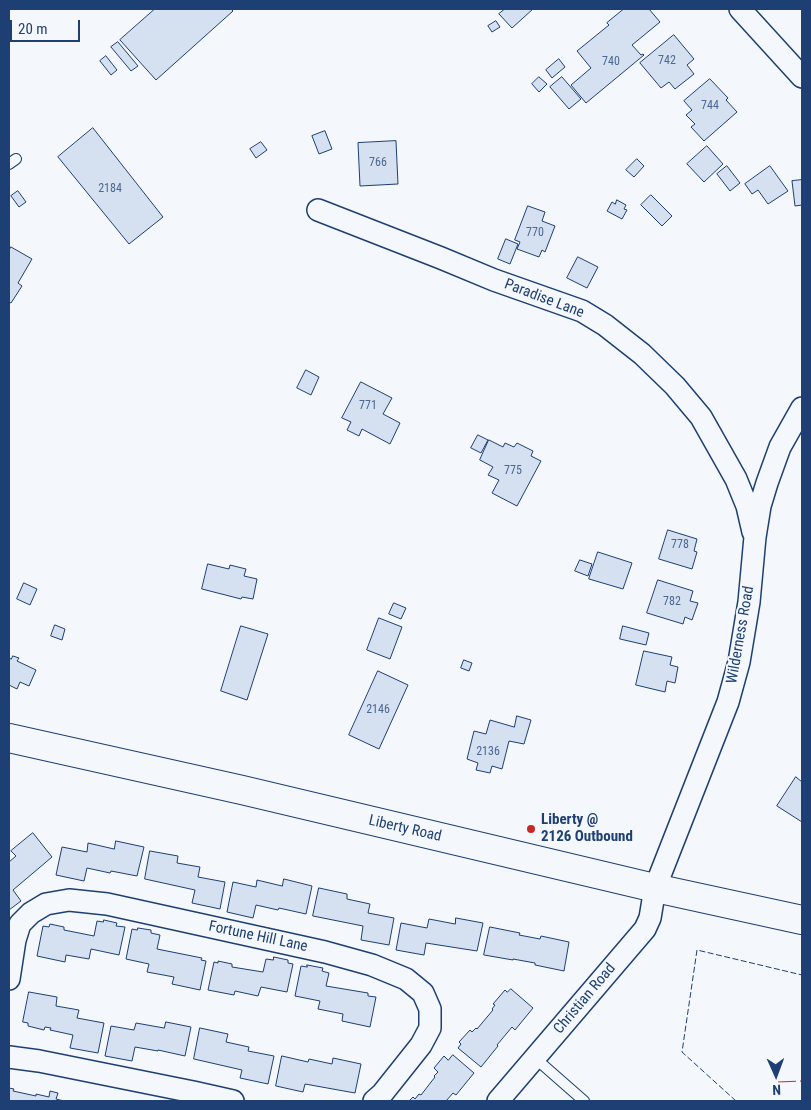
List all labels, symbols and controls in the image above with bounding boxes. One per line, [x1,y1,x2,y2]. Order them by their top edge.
scale bar [12,10,82,42]
text: 20 m [18,20,48,38]
house number: 742 [658,54,676,68]
house number: 740 [602,55,620,69]
house number: 744 [701,99,719,113]
house number: 766 [369,156,387,170]
house number: 2184 [98,182,122,196]
house number: 770 [526,226,544,240]
street label: Paradise Lane [502,276,586,322]
house number: 771 [359,399,377,413]
house number: 775 [504,464,522,478]
house number: 778 [671,538,689,552]
street label: Wilderness Road [724,585,758,685]
house number: 782 [663,595,681,609]
house number: 2146 [366,703,390,717]
house number: 2136 [476,745,500,759]
place label: Liberty @ 2126 Outbound [541,811,633,846]
street label: Liberty Road [367,812,443,846]
marker: Liberty @ 2126 Outbound [525,823,537,835]
street label: Fortune Hill Lane [207,918,309,956]
street label: Christian Road [550,960,620,1038]
north arrow [751,1050,801,1100]
text: N [772,1082,781,1098]

